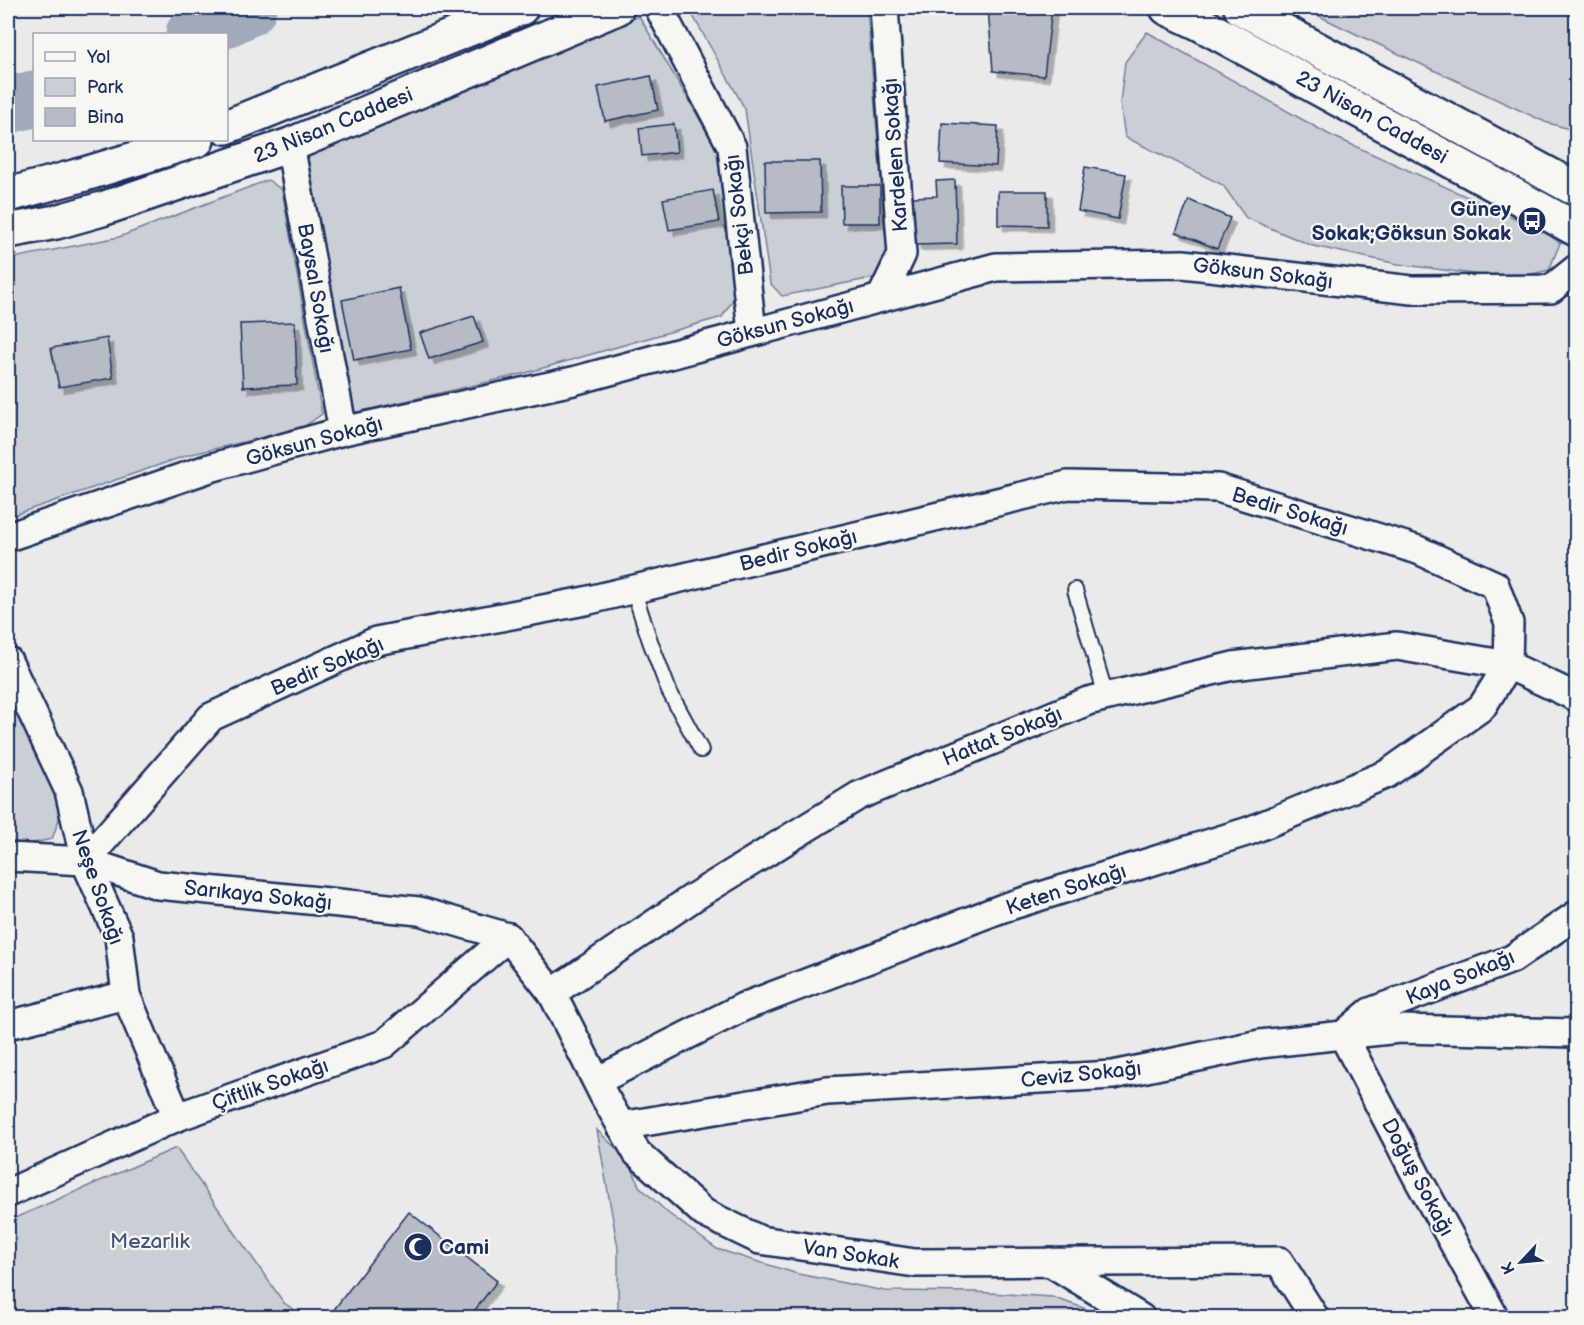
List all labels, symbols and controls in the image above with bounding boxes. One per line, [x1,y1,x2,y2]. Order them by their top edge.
legend [33,33,228,141]
text: Yol [86,47,110,68]
street label: 23 Nisan Caddesi [1291,65,1452,170]
text: Park [87,77,123,98]
street label: Kardelen Sokağı [878,77,913,233]
street label: 23 Nisan Caddesi [250,82,417,169]
text: Bina [87,107,124,128]
street label: Bekçi Sokağı [720,153,759,277]
place label: Güney Sokak;Göksun Sokak [1312,197,1511,246]
bus stop icon: Güney Sokak;Göksun Sokak [1516,205,1548,237]
street label: Baysal Sokağı [292,221,339,355]
street label: Göksun Sokağı [1192,253,1334,294]
street label: Göksun Sokağı [714,293,856,354]
street label: Göksun Sokağı [243,411,385,472]
street label: Bedir Sokağı [1229,482,1351,541]
street label: Bedir Sokağı [737,524,859,577]
street label: Bedir Sokağı [267,631,387,701]
street label: Hattat Sokağı [939,701,1066,772]
street label: Neşe Sokağı [66,826,129,948]
street label: Keten Sokağı [1003,858,1129,921]
street label: Sarıkaya Sokağı [183,875,333,916]
street label: Kaya Sokağı [1402,944,1518,1011]
street label: Çiftlik Sokağı [209,1053,332,1116]
street label: Ceviz Sokağı [1020,1056,1143,1093]
street label: Doğuş Sokağı [1376,1114,1459,1240]
park label: Mezarlık [110,1229,191,1254]
mosque icon: Cami [402,1231,434,1263]
north arrow [1491,1232,1551,1292]
place label: Cami [439,1235,489,1260]
street label: Van Sokak [801,1235,902,1275]
text: K [1498,1259,1520,1277]

